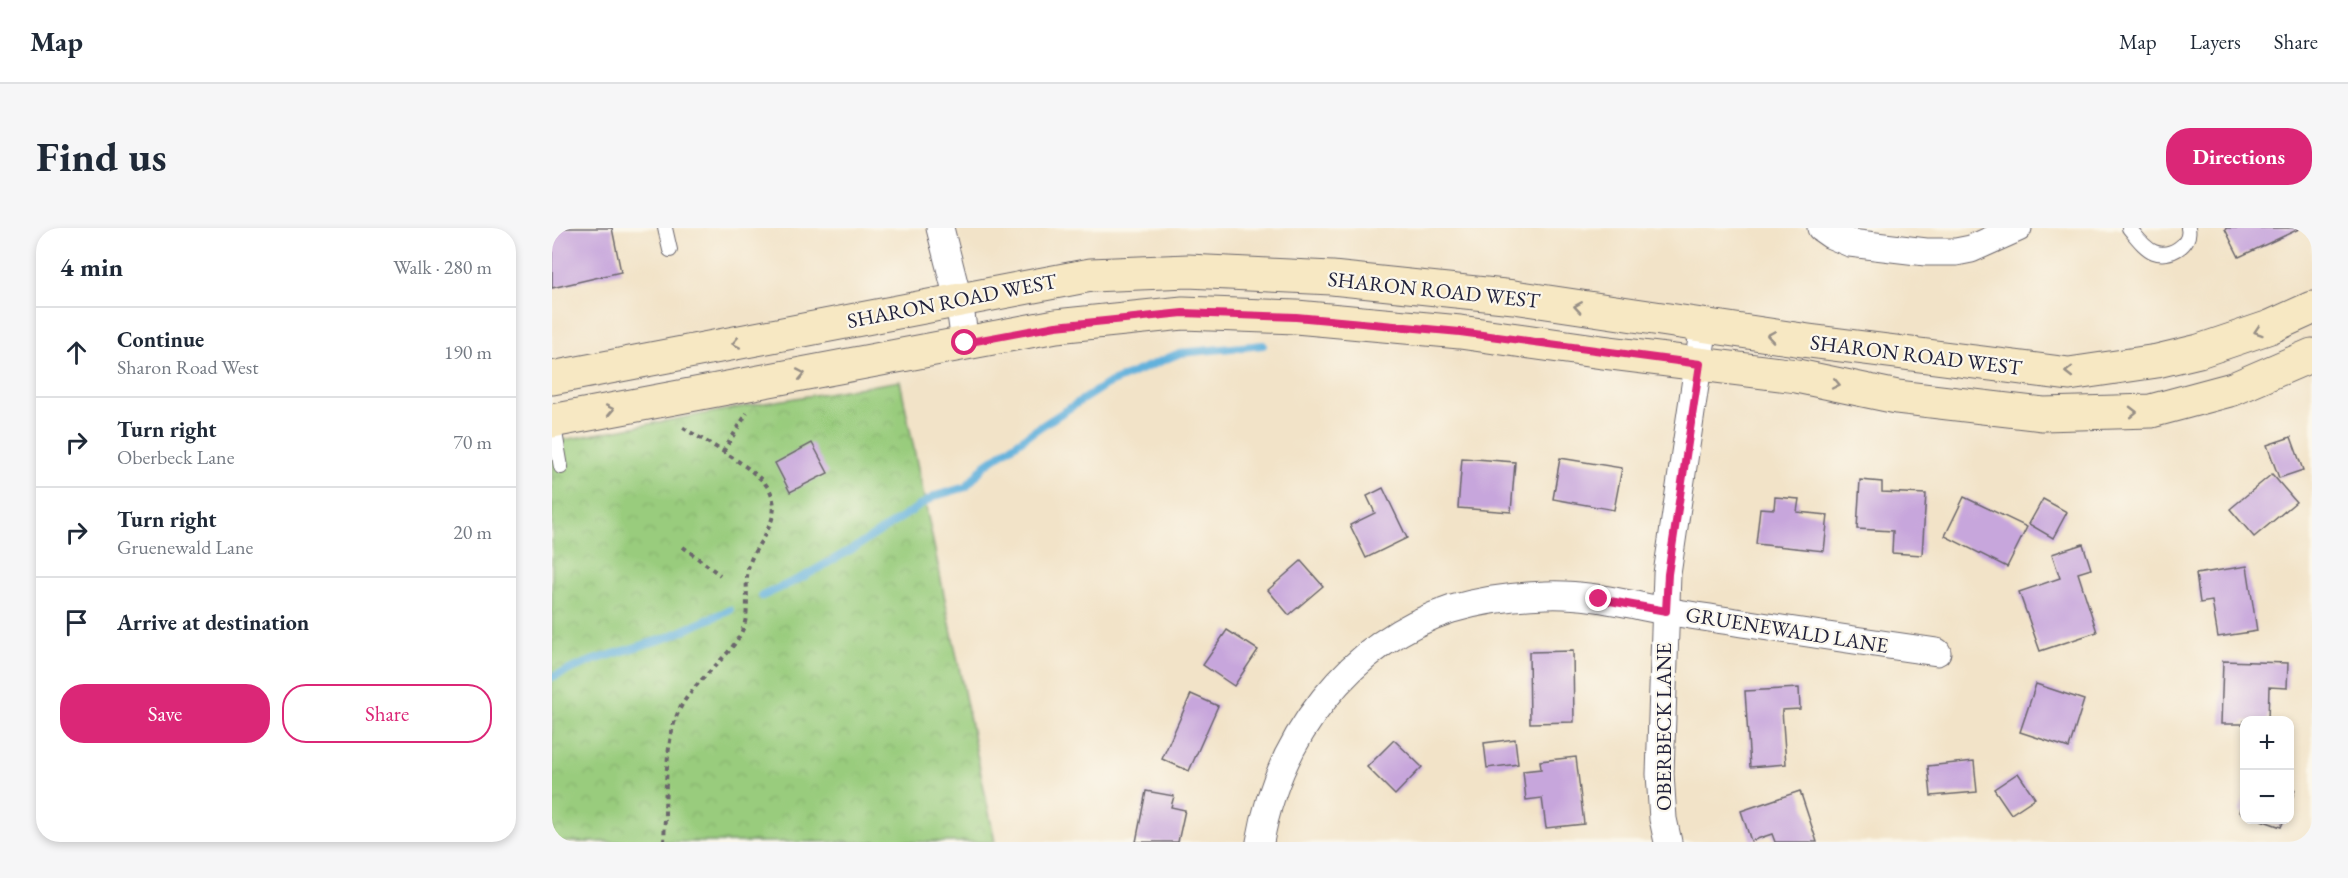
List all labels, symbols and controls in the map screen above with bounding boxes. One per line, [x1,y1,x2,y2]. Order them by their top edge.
text: Map [30,23,83,59]
text: Map [2119,28,2157,55]
text: Layers [2190,28,2241,55]
text: Share [2274,28,2318,55]
button: Directions [2166,128,2312,185]
text: Find us [36,129,167,184]
text: 4 min [60,250,123,284]
text: Walk · 280 m [393,254,492,280]
street label: SHARON ROAD WEST [1327,265,1542,314]
street label: SHARON ROAD WEST [845,267,1060,334]
one-way arrow [1574,301,1583,313]
one-way arrow [2253,324,2264,336]
text: Continue [117,325,204,354]
street label: SHARON ROAD WEST [1809,328,2024,381]
route start [951,329,977,355]
one-way arrow [1766,330,1776,342]
icon: ahead [60,336,93,369]
one-way arrow [731,336,741,349]
text: 190 m [444,339,492,365]
text: Sharon Road West [117,354,258,380]
one-way arrow [2064,366,2073,378]
one-way arrow [796,368,806,381]
one-way arrow [1830,377,1840,390]
one-way arrow [604,404,614,417]
one-way arrow [2129,405,2138,418]
text: Turn right [117,415,216,444]
icon: right [60,426,93,459]
text: 70 m [453,429,492,455]
text: Oberbeck Lane [117,444,234,470]
text: Turn right [117,505,216,534]
icon: right [60,516,93,549]
text: 20 m [453,519,492,545]
text: Gruenewald Lane [117,534,253,560]
route end [1585,585,1611,611]
street label: GRUENEWALD LANE [1684,600,1890,659]
icon: arrive [60,606,93,639]
text: Arrive at destination [117,608,309,637]
street label: OBERBECK LANE [1650,643,1677,811]
button: Save [60,684,270,743]
button: Share [282,684,492,743]
map controls [2240,716,2294,824]
button: + [2240,716,2294,770]
button: − [2240,770,2294,824]

